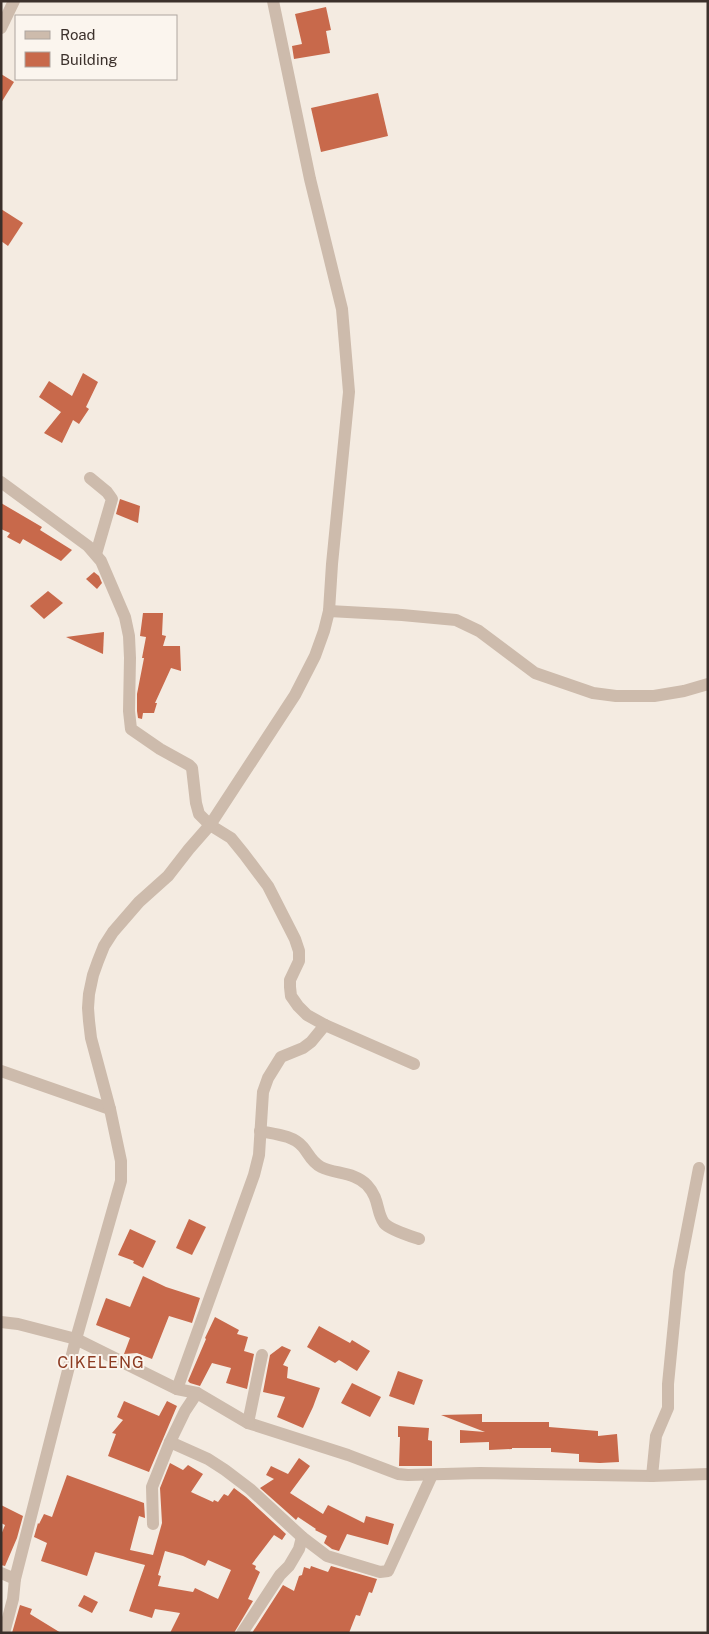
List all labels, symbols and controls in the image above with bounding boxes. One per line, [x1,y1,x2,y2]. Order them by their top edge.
legend [15,15,178,80]
text: Road [60,26,96,43]
text: Building [60,51,118,68]
district label: CIKELENG [57,1353,145,1372]

